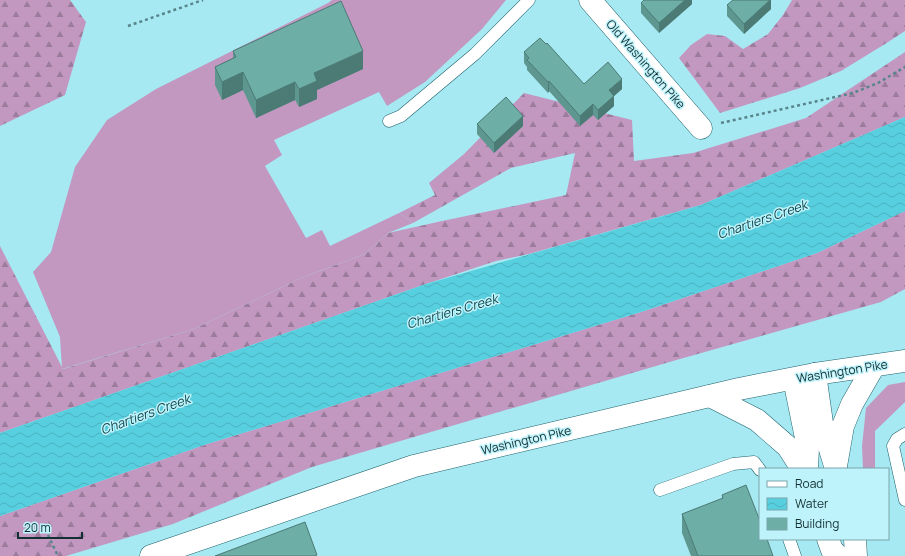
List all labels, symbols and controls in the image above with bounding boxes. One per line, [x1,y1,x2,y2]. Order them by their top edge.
street label: Old Washington Pike [603,16,689,112]
water label: Chartiers Creek [715,194,812,243]
water label: Chartiers Creek [404,289,502,333]
street label: Washington Pike [795,355,889,387]
water label: Chartiers Creek [98,389,195,439]
street label: Washington Pike [479,421,573,459]
legend [759,468,889,540]
text: Road [795,475,823,492]
text: Water [795,495,829,512]
scale bar [18,514,82,540]
text: Building [795,515,839,532]
text: 20 m [24,519,51,536]

